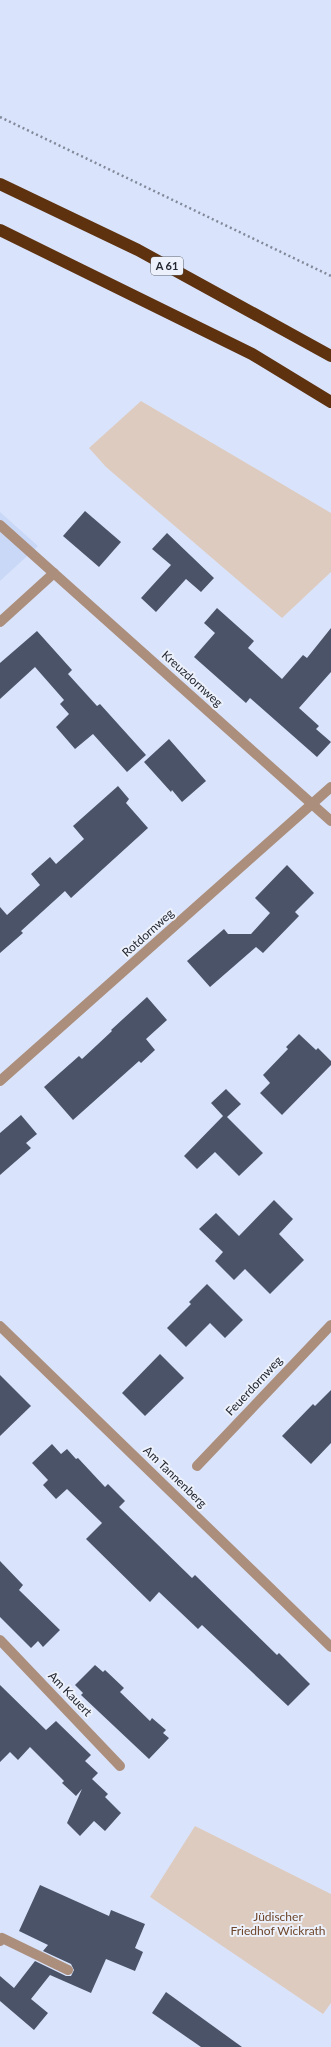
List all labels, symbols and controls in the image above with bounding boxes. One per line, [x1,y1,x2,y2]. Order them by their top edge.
road number: A 61 [151,257,183,275]
street label: Kreuzdornweg [159,647,226,710]
street label: Rotdornweg [119,905,177,960]
street label: Feuerdornweg [222,1353,285,1419]
street label: Am Tannenberg [141,1443,210,1511]
street label: Am Kauert [45,1668,96,1720]
park label: Jüdischer Friedhof Wickrath [230,1909,326,1938]

